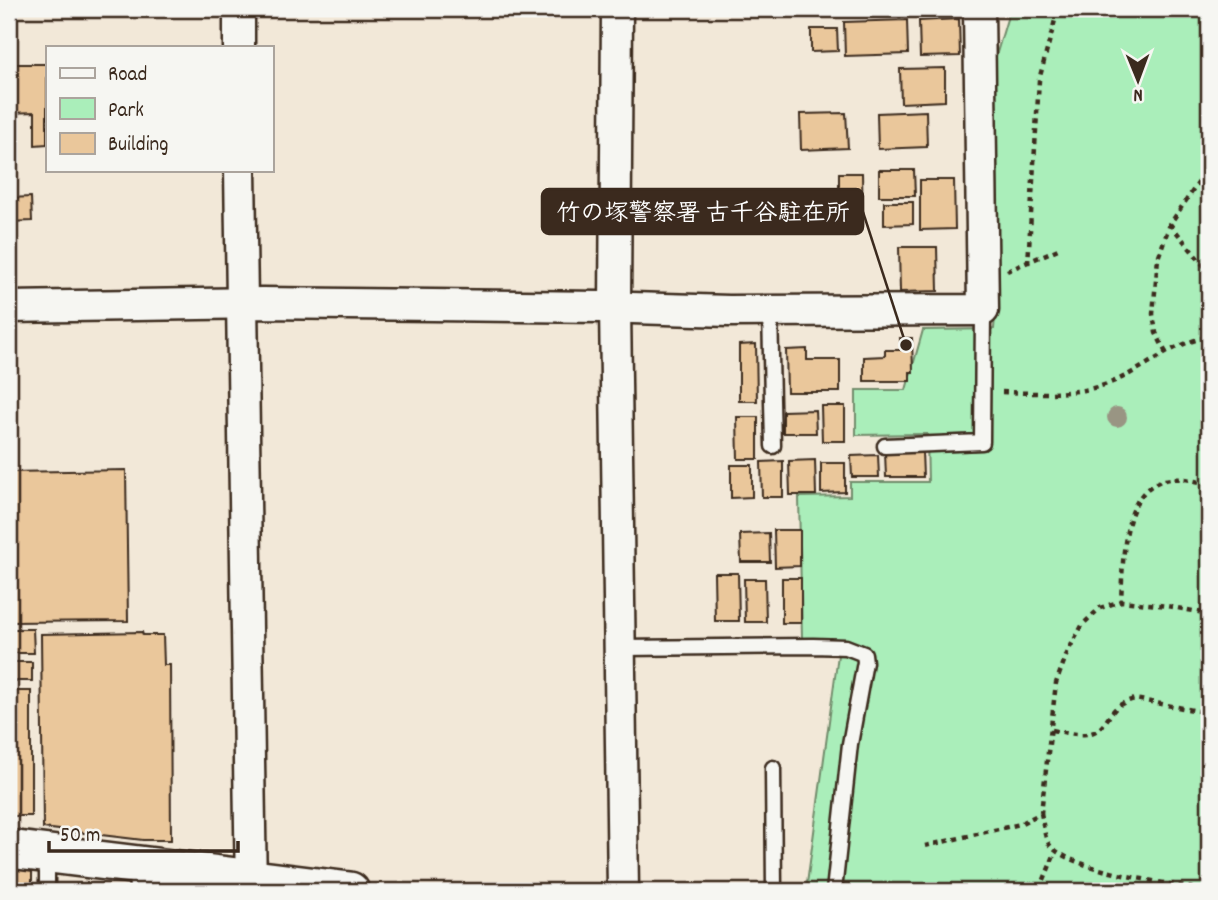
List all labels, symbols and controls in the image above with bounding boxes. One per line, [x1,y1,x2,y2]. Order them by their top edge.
legend [46,46,273,172]
north arrow [1102,46,1172,116]
text: Road [108,61,147,91]
text: N [1133,80,1143,107]
text: Park [108,97,144,127]
text: Building [108,131,168,161]
callout: 竹の塚警察署 古千谷駐在所 [542,189,863,234]
text: 竹の塚警察署 古千谷駐在所 [556,198,850,232]
scale bar [49,809,238,853]
text: 50 m [60,822,100,852]

